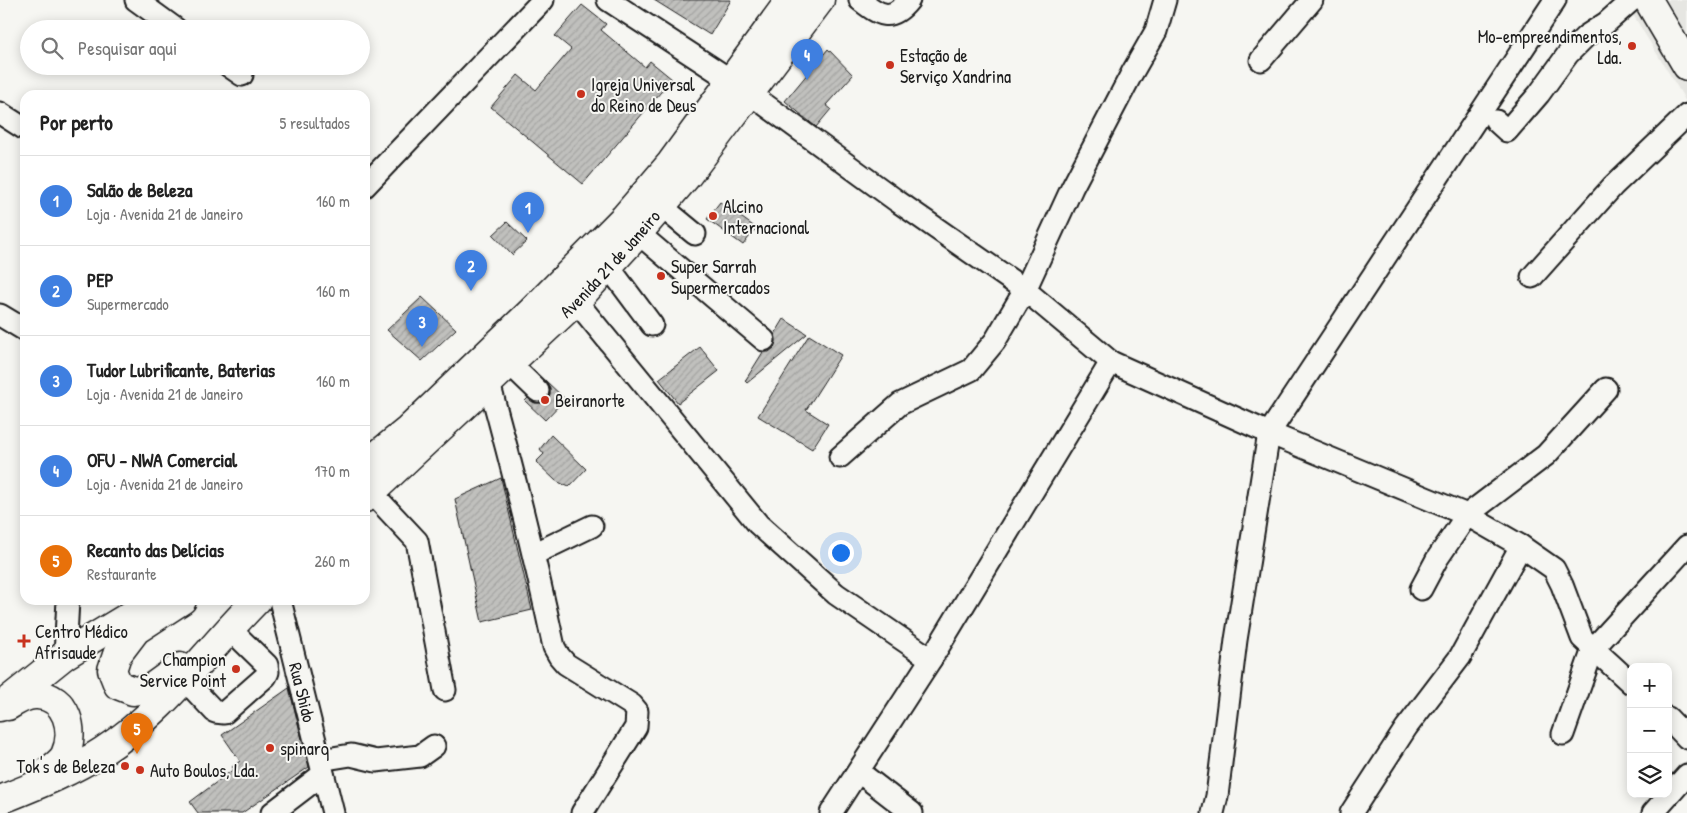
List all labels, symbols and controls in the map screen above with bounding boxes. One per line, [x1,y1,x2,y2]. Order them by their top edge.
search box [20,20,370,75]
place label: Mo-empreendimentos, Lda. [1478,24,1622,70]
icon: search [38,34,66,62]
text: Pesquisar aqui [78,35,177,61]
pin: 4 [791,39,823,80]
marker: Mo-empreendimentos, Lda. [1626,40,1638,52]
place label: Estação de Serviço Xandrina [900,43,1011,89]
marker: Estação de Serviço Xandrina [884,59,896,71]
place label: Igreja Universal do Reino de Deus [591,72,697,118]
marker: Igreja Universal do Reino de Deus [575,88,587,100]
text: Por perto [40,108,113,137]
text: 5 resultados [280,112,350,134]
text: Salão de Beleza [87,177,192,203]
text: 1 [53,190,59,212]
text: 160 m [316,190,350,212]
pin: 1 [512,192,544,233]
place label: Alcino Internacional [723,194,809,240]
text: Loja · Avenida 21 de Janeiro [87,203,243,225]
street label: Avenida 21 de Janeiro [554,204,665,323]
marker: Alcino Internacional [707,210,719,222]
pin: 2 [455,250,487,291]
place label: Super Sarrah Supermercados [671,254,770,300]
text: PEP [87,267,114,293]
marker: Super Sarrah Supermercados [655,270,667,282]
text: 2 [52,280,60,302]
text: 160 m [316,280,350,302]
text: Supermercado [87,293,169,315]
pin: 3 [406,306,438,347]
text: Tudor Lubrificante, Baterias [87,357,275,383]
text: 3 [52,370,60,392]
text: 160 m [316,370,350,392]
text: Loja · Avenida 21 de Janeiro [87,383,243,405]
place label: Beiranorte [555,388,625,413]
marker: Beiranorte [539,394,551,406]
text: OFU - NWA Comercial [87,447,237,473]
text: 4 [53,460,59,482]
text: 170 m [315,460,350,482]
text: Loja · Avenida 21 de Janeiro [87,473,243,495]
text: Recanto das Delícias [87,537,224,563]
your location [828,540,854,566]
text: 5 [53,550,59,572]
text: 260 m [314,550,350,572]
text: Restaurante [87,563,157,585]
place label: Centro Médico Afrisaude [35,619,128,665]
marker: Centro Médico Afrisaude [17,634,31,648]
place label: Champion Service Point [140,647,227,693]
street label: Rua Shido [283,660,322,725]
marker: Champion Service Point [230,663,242,675]
map controls [1627,663,1672,798]
button: + [1627,663,1672,708]
button: − [1627,708,1672,753]
pin: 5 [121,713,153,754]
place label: spinarq [280,736,329,761]
marker: spinarq [264,742,276,754]
button: layers [1627,753,1672,798]
place label: Tok's de Beleza [17,754,115,779]
place label: Auto Boulos, Lda. [150,758,259,783]
marker: Tok's de Beleza [119,760,131,772]
marker: Auto Boulos, Lda. [134,764,146,776]

